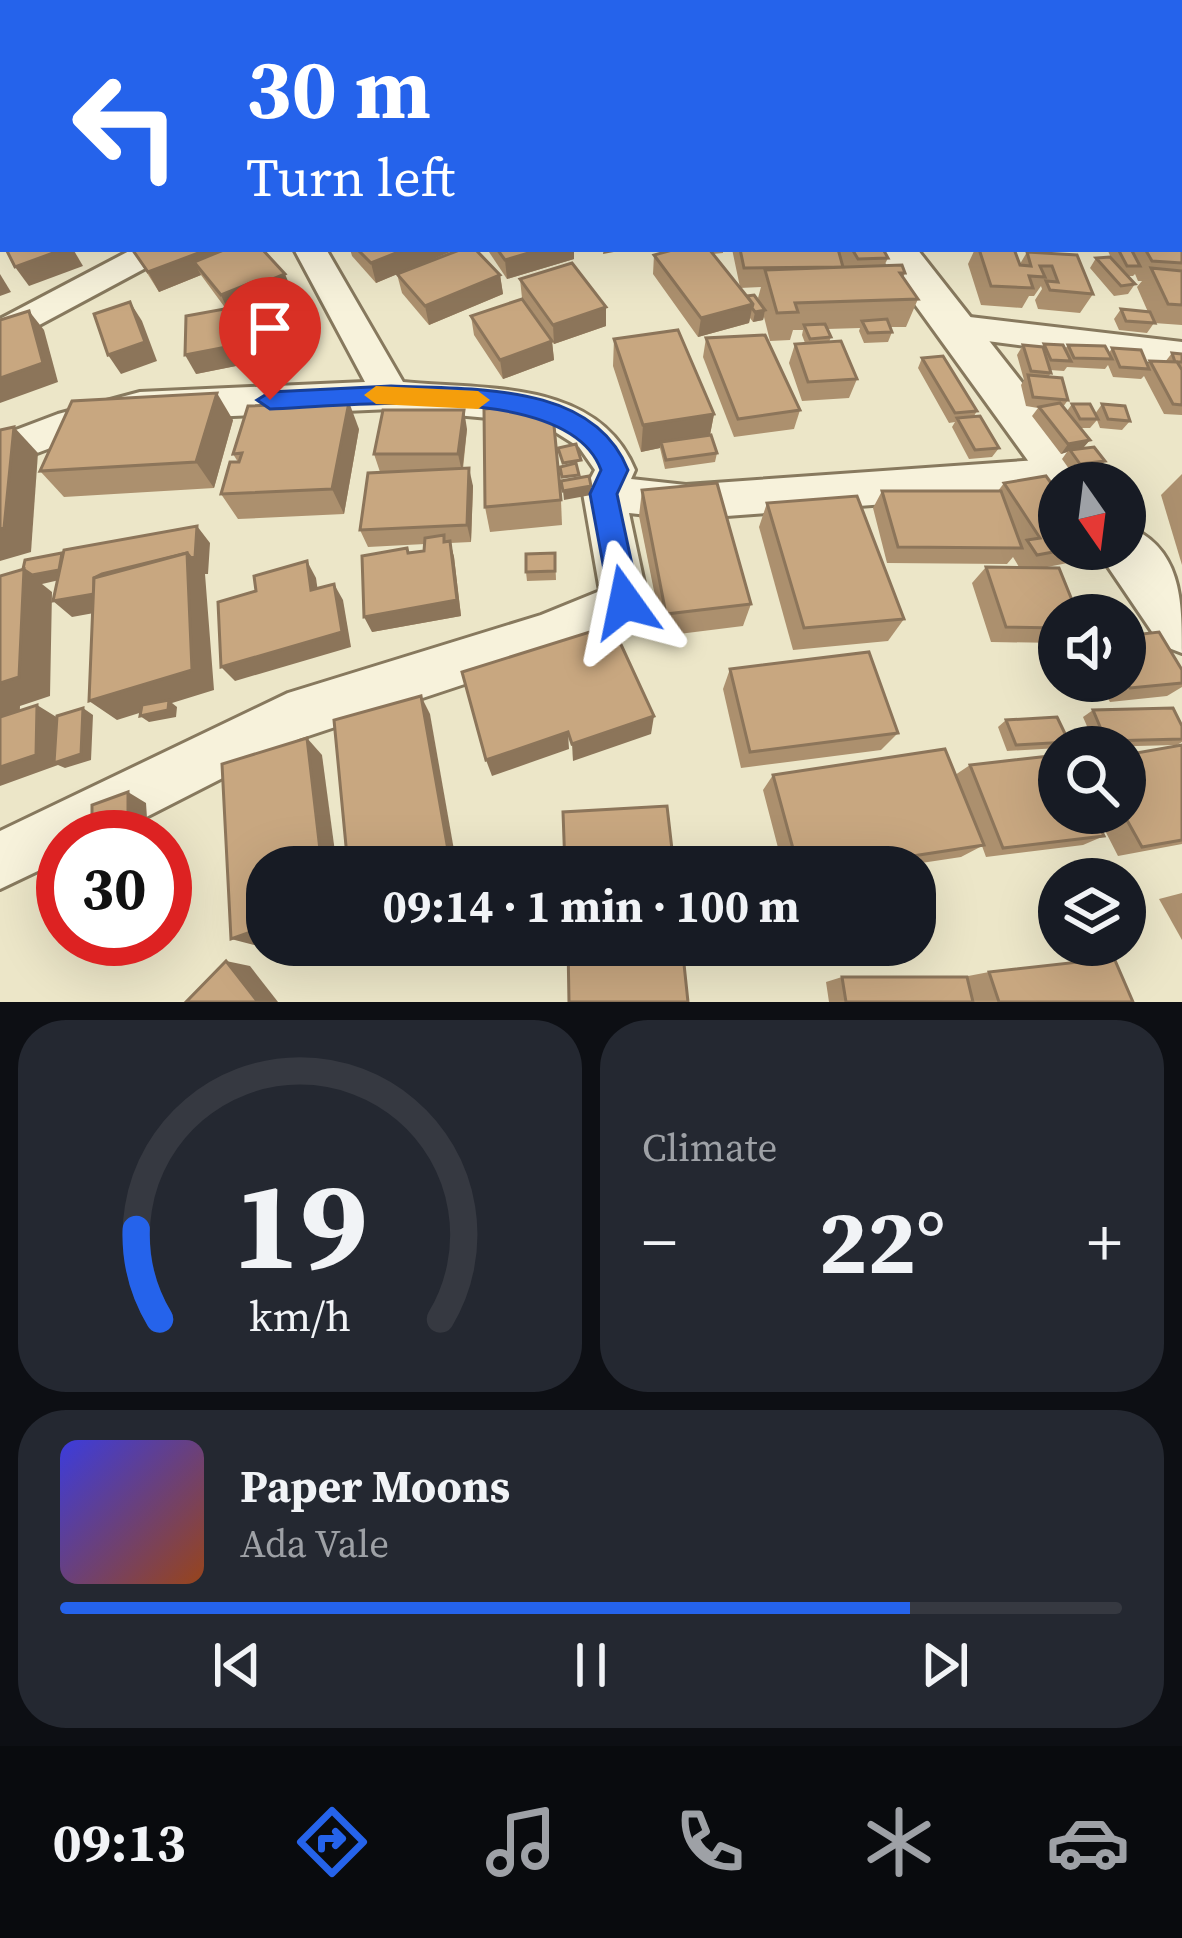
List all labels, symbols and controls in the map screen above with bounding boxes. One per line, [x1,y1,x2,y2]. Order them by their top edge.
text: 30 m [246,31,431,146]
icon: left [48,48,204,204]
text: Turn left [246,140,455,214]
pin [219,277,321,400]
icon: arrive [237,295,303,361]
north arrow [1038,462,1146,570]
map controls [1038,462,1146,966]
position arrow [562,539,688,665]
button: sound [1038,594,1146,702]
button: search [1038,726,1146,834]
speed limit sign: 30 [36,810,192,966]
button: layers [1038,858,1146,966]
text: 09:14 · 1 min · 100 m [383,875,799,937]
text: Climate [642,1121,777,1174]
text: 19 [232,1139,368,1310]
text: 22° [818,1180,946,1303]
text: − [642,1197,677,1287]
text: + [1087,1197,1122,1287]
text: km/h [249,1287,351,1345]
text: Paper Moons [240,1455,510,1517]
text: Ada Vale [240,1517,389,1570]
icon: previous [204,1632,270,1698]
icon: pause [558,1632,624,1698]
icon: next [912,1632,978,1698]
icon: directions [290,1800,374,1884]
icon: music [479,1800,563,1884]
icon: phone [668,1800,752,1884]
icon: climate [857,1800,941,1884]
icon: car [1046,1800,1130,1884]
text: 09:13 [52,1805,186,1879]

